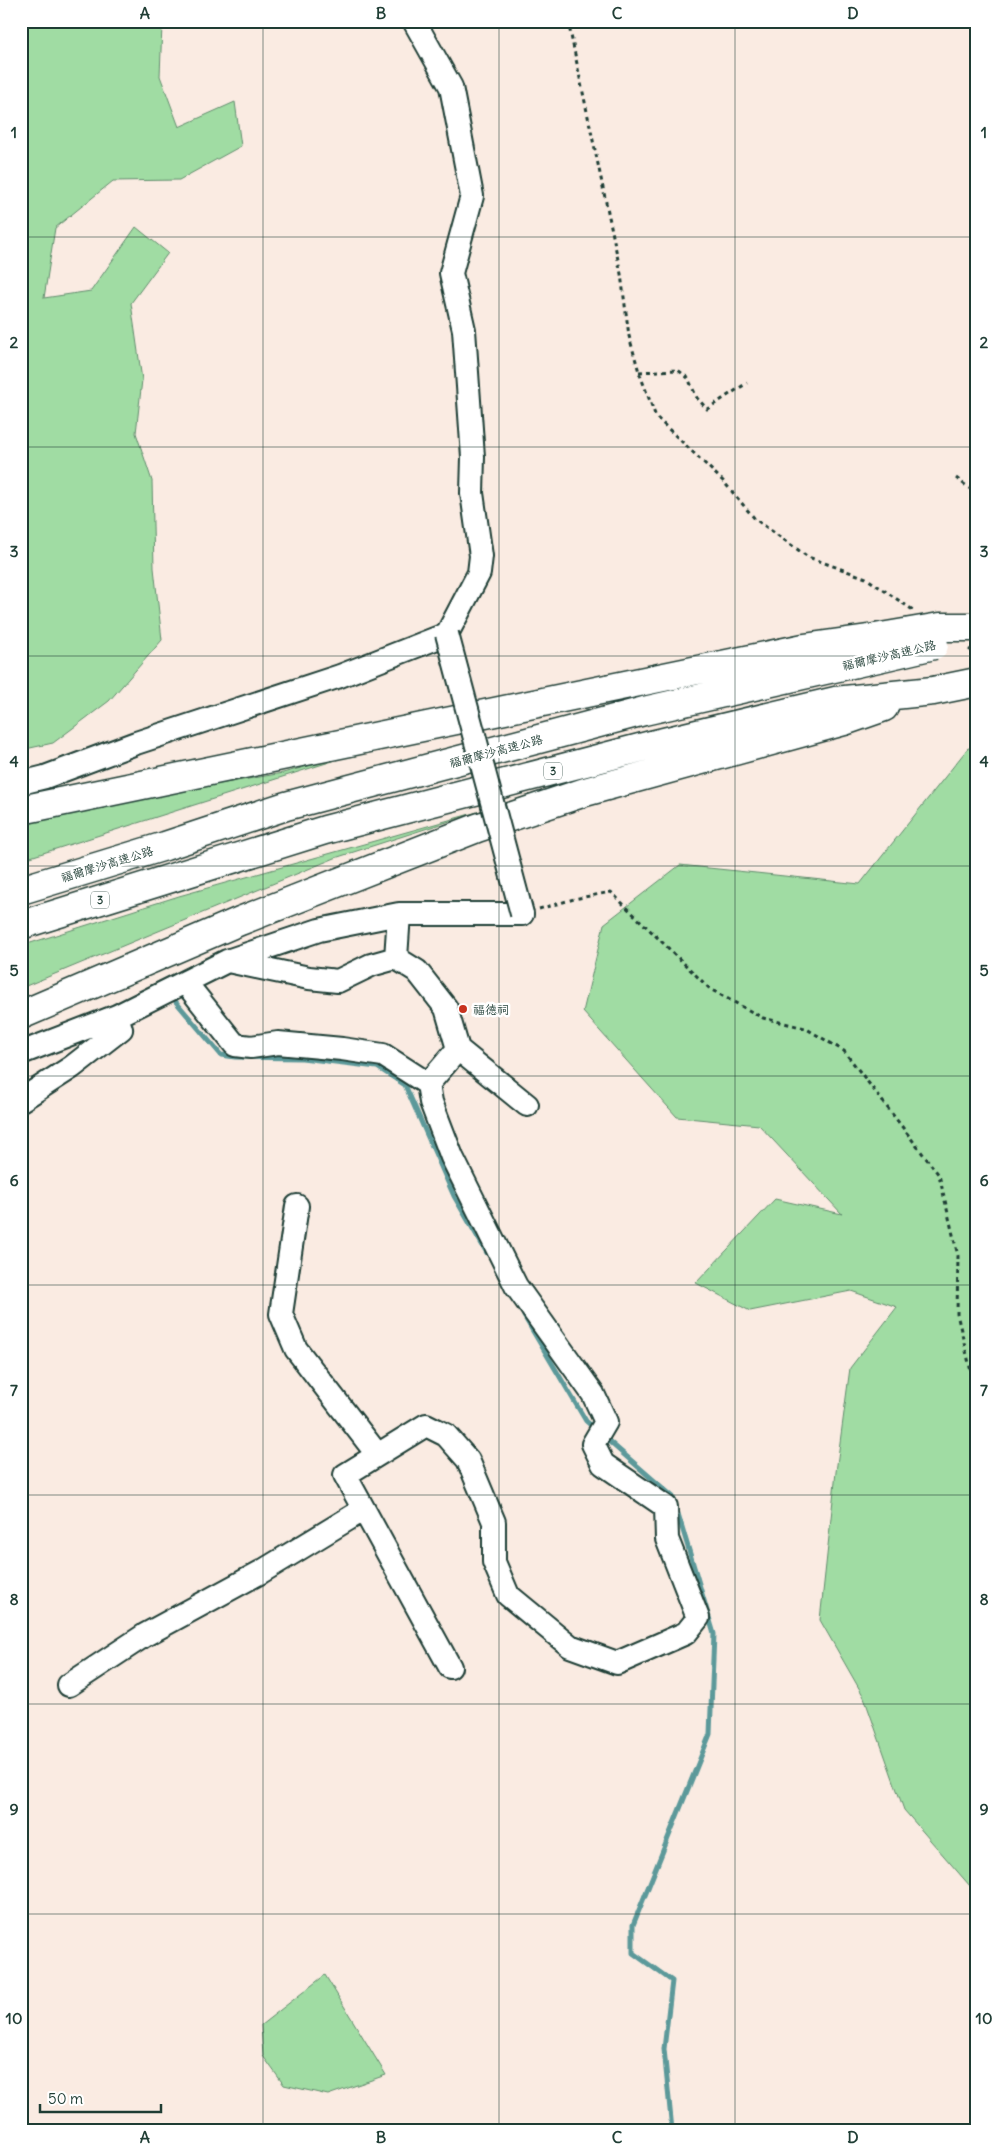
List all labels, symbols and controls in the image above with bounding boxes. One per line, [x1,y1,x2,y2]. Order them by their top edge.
text: A [140,3,150,23]
text: B [376,3,387,23]
text: C [612,3,623,23]
text: D [847,3,859,23]
text: 1 [11,122,17,142]
text: 1 [981,122,987,142]
text: 2 [10,332,19,352]
text: 2 [980,332,989,352]
text: 3 [9,541,19,561]
text: 3 [979,541,989,561]
street label: 福爾摩沙高速公路 [841,637,937,673]
street label: 福爾摩沙高速公路 [448,731,544,771]
text: 4 [9,751,19,771]
text: 4 [979,751,989,771]
road number: 3 [544,762,562,779]
street label: 福爾摩沙高速公路 [59,843,155,885]
road number: 3 [91,892,109,908]
text: 5 [9,960,19,980]
text: 5 [979,960,989,980]
place label: 福德祠 [473,1002,509,1017]
marker: 福德祠 [457,1003,469,1015]
text: 6 [9,1170,19,1190]
text: 6 [979,1170,989,1190]
text: 7 [10,1380,18,1400]
text: 7 [980,1380,988,1400]
text: 8 [9,1589,19,1609]
text: 8 [979,1589,989,1609]
text: 9 [9,1799,19,1819]
text: 9 [979,1799,989,1819]
text: 10 [6,2008,22,2028]
text: 10 [976,2008,992,2028]
scale bar [40,2081,161,2113]
text: 50 m [48,2089,83,2108]
text: A [140,2127,150,2147]
text: B [376,2127,387,2147]
text: C [612,2127,623,2147]
text: D [847,2127,859,2147]

